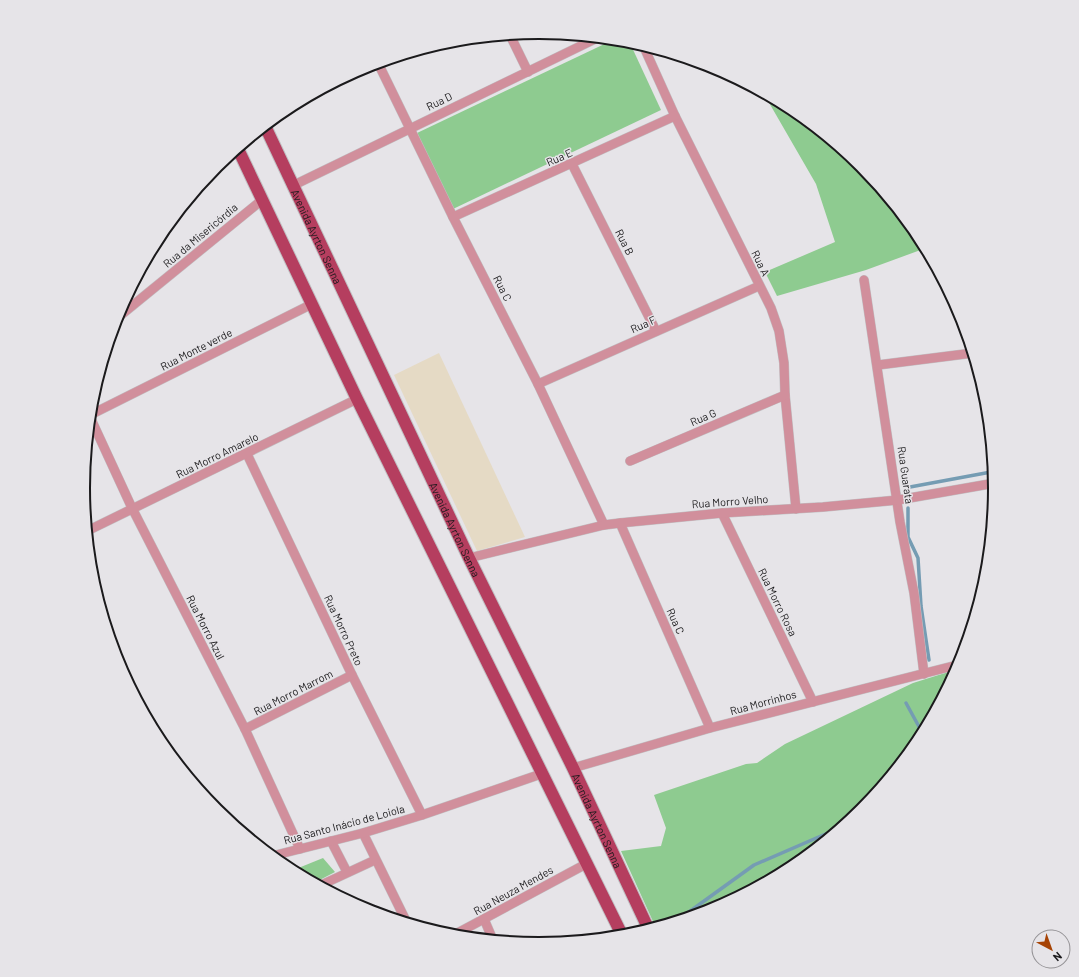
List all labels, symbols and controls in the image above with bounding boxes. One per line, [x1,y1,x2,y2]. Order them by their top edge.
street label: Rua D [424,89,454,113]
street label: Rua E [544,145,574,168]
street label: Avenida Ayrton Senna [289,187,345,286]
street label: Rua da Misericórdia [160,200,240,270]
street label: Rua B [613,227,637,257]
street label: Rua A [749,248,773,278]
street label: Rua C [491,273,515,303]
street label: Rua F [628,313,658,335]
street label: Rua Monte verde [158,325,234,373]
street label: Rua G [688,406,718,428]
street label: Rua Morro Amarelo [174,429,260,481]
street label: Rua Guarata [896,445,916,505]
street label: Avenida Ayrton Senna [428,480,484,579]
street label: Rua Morro Velho [691,492,769,510]
street label: Rua Morro Rosa [756,566,800,638]
street label: Rua Morro Azul [184,593,228,661]
street label: Rua Morro Preto [322,593,366,667]
street label: Rua C [665,606,687,636]
street label: Rua Morro Marrom [251,666,335,718]
street label: Rua Morrinhos [728,687,798,717]
street label: Avenida Ayrton Senna [570,771,625,870]
street label: Rua Santo Inácio de Loiola [282,802,406,846]
street label: Rua Neuza Mendes [471,863,555,917]
north arrow [1031,929,1071,969]
text: N [1051,950,1065,964]

